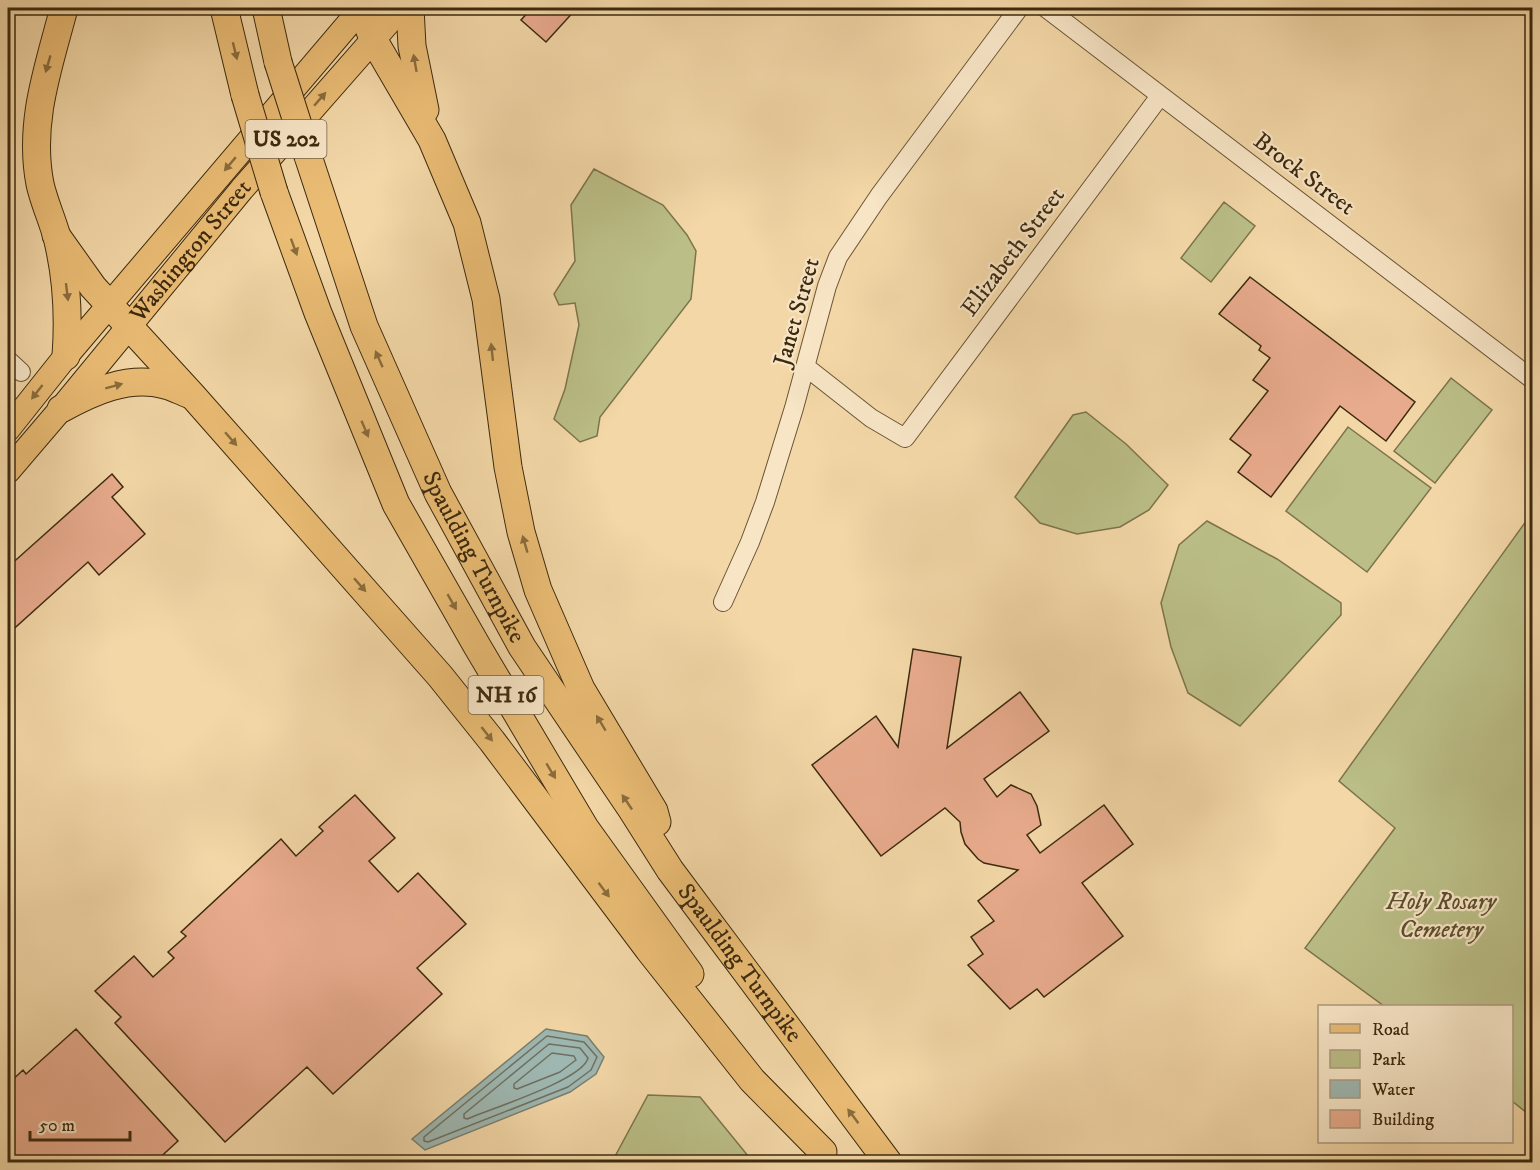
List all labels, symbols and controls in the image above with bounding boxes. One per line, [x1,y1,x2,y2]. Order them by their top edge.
one-way arrow [230,42,240,60]
one-way arrow [410,53,419,72]
one-way arrow [43,55,52,73]
one-way arrow [313,92,327,107]
road number: US 202 [246,120,326,158]
street label: Brock Street [1247,126,1361,222]
one-way arrow [223,156,236,172]
street label: Washington Street [123,173,258,329]
street label: Elizabeth Street [955,181,1072,323]
one-way arrow [289,238,299,256]
street label: Janet Street [767,254,827,372]
one-way arrow [62,283,71,302]
one-way arrow [487,343,497,362]
one-way arrow [374,350,383,367]
one-way arrow [105,381,123,390]
one-way arrow [31,385,43,400]
one-way arrow [360,420,369,437]
one-way arrow [224,431,237,446]
street label: Spaulding Turnpike [415,467,532,648]
one-way arrow [520,535,529,553]
one-way arrow [353,577,366,592]
one-way arrow [447,594,457,611]
road number: NH 16 [468,676,544,714]
one-way arrow [596,715,607,731]
one-way arrow [480,726,493,742]
one-way arrow [546,763,556,780]
one-way arrow [621,795,633,811]
street label: Spaulding Turnpike [671,878,809,1049]
one-way arrow [597,882,609,897]
park label: Holy Rosary Cemetery [1385,887,1498,945]
legend [1318,1005,1513,1143]
text: Road [1372,1019,1409,1041]
text: Park [1372,1049,1406,1071]
text: Water [1371,1079,1415,1101]
scale bar [30,1104,130,1142]
one-way arrow [848,1108,860,1123]
text: Building [1372,1109,1434,1131]
text: 50 m [39,1115,75,1137]

